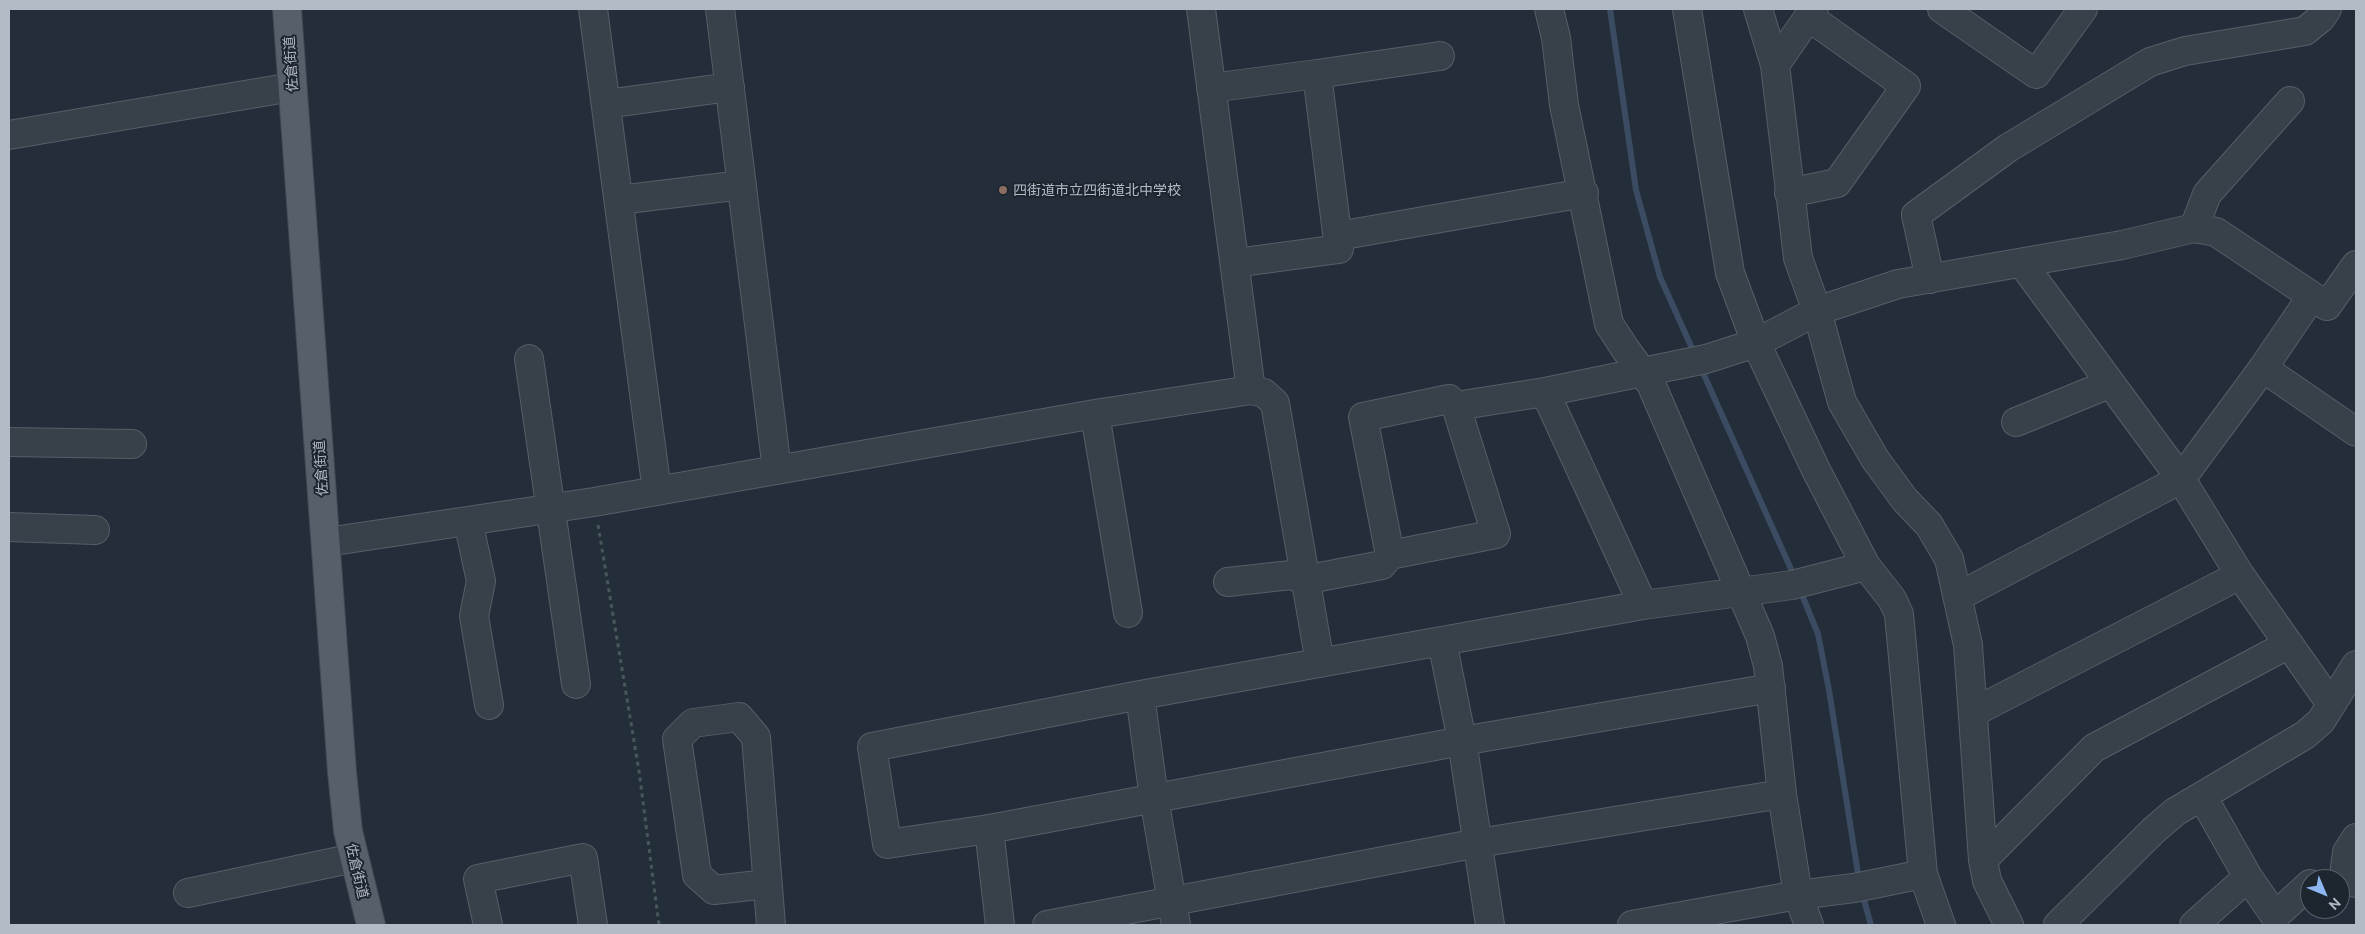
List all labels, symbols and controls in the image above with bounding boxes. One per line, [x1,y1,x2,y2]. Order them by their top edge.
street label: 佐倉街道 [281,35,301,93]
place label: 四街道市立四街道北中学校 [1013,182,1181,198]
marker: 四街道市立四街道北中学校 [997,184,1009,196]
street label: 佐倉街道 [311,439,331,497]
street label: 佐倉街道 [343,842,371,900]
north arrow [2300,869,2350,919]
text: N [2326,895,2344,913]

